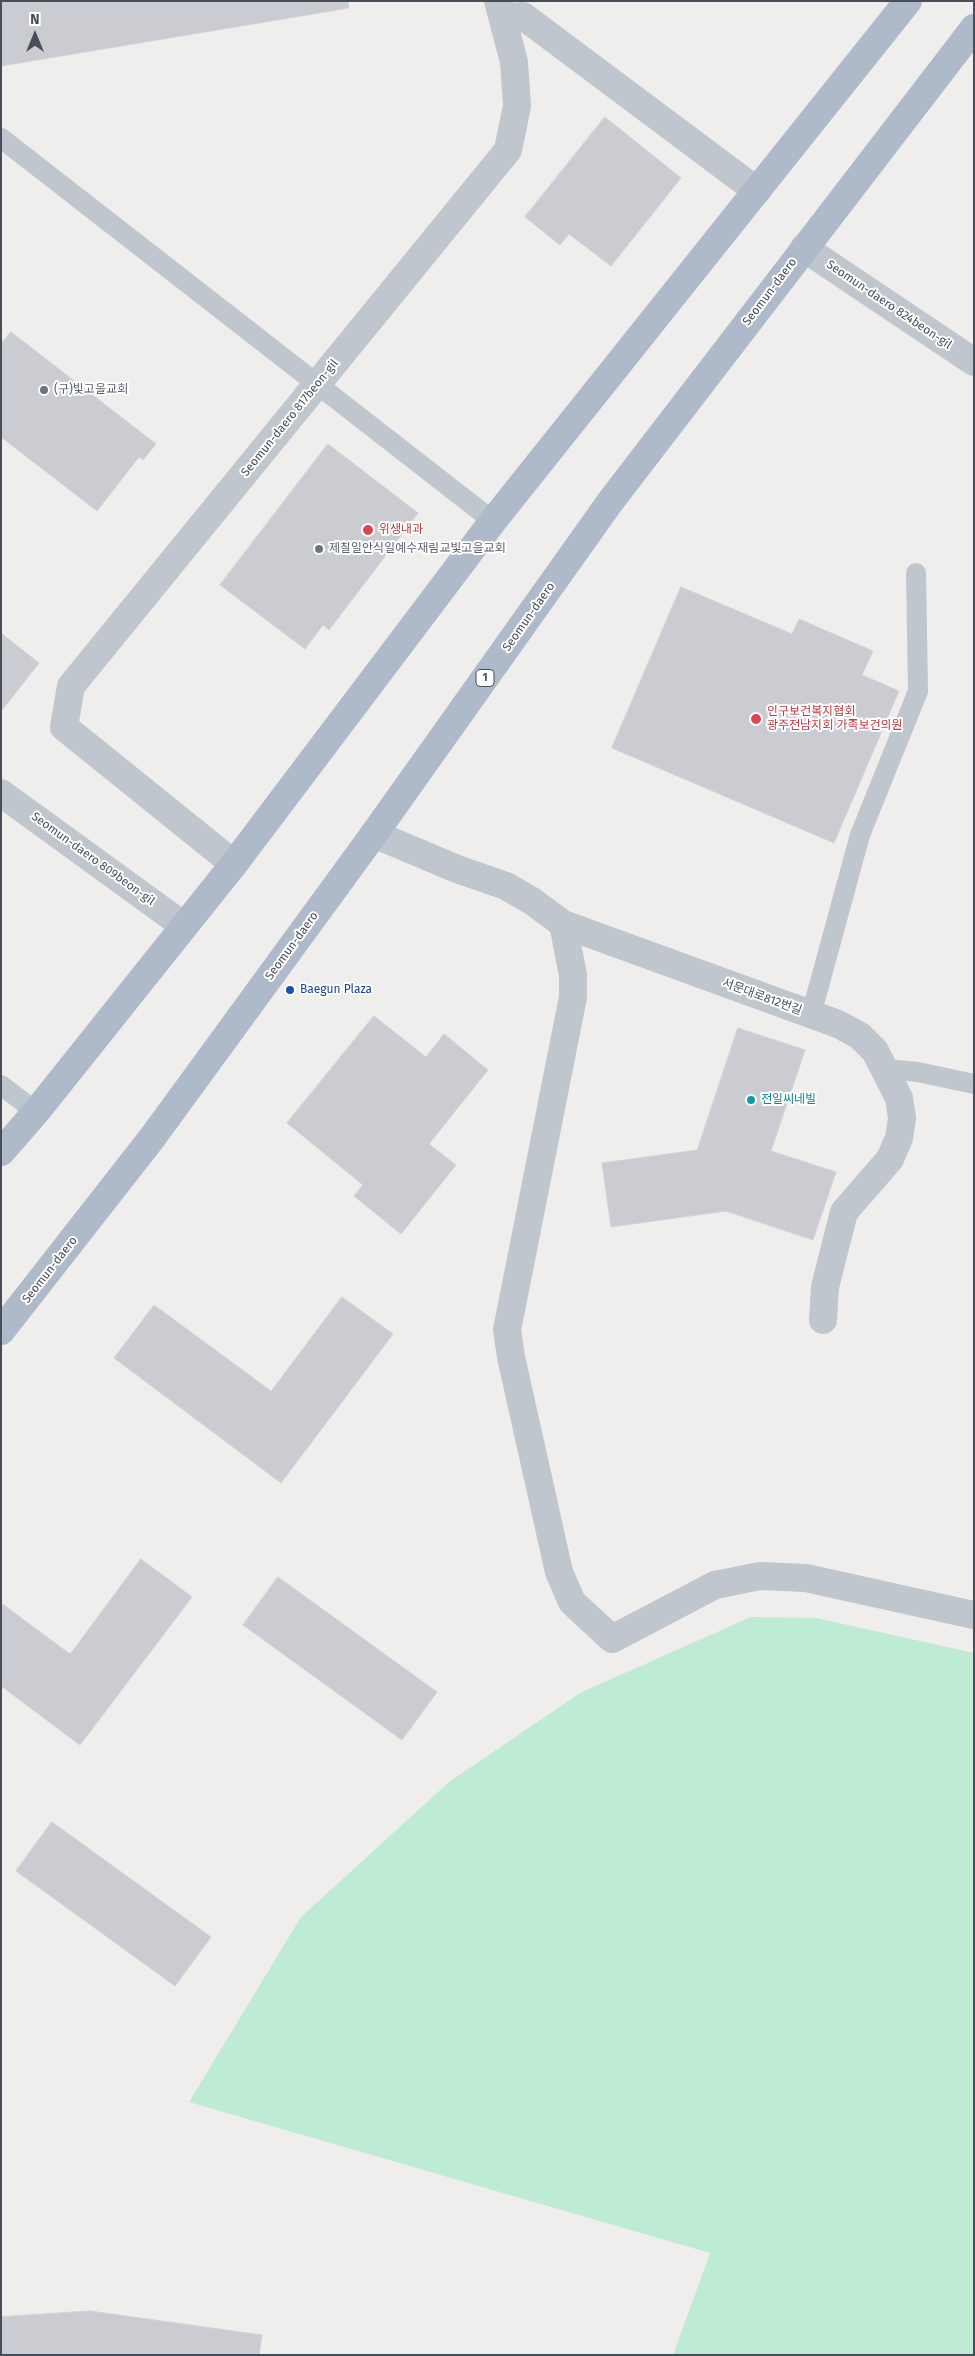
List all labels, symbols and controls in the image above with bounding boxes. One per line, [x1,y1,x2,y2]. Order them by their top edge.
north arrow [10,10,60,60]
text: N [30,11,40,28]
street label: Seomun-daero [740,255,800,329]
street label: Seomun-daero 824beon-gil [824,258,954,352]
street label: Seomun-daero 817beon-gil [238,357,342,479]
place label: (구)빛고을교회 [54,383,128,397]
marker: (구)빛고을교회 [38,384,50,396]
marker: 위생내과 [361,523,375,537]
place label: 위생내과 [379,523,423,537]
place label: 제칠일안식일예수재림교빛고을교회 [329,542,506,556]
marker: 제칠일안식일예수재림교빛고을교회 [313,543,325,555]
street label: Seomun-daero [500,580,558,654]
road number: 1 [476,670,494,686]
place label: 인구보건복지협회 광주전남지회 가족보건의원 [767,705,903,733]
marker: 인구보건복지협회 광주전남지회 가족보건의원 [749,712,763,726]
street label: Seomun-daero 809beon-gil [28,809,158,909]
street label: Seomun-daero [262,909,322,983]
street label: 서문대로812번길 [720,976,804,1018]
place label: Baegun Plaza [300,983,372,997]
marker: Baegun Plaza [284,984,296,996]
place label: 전일씨네빌 [761,1093,816,1107]
marker: 전일씨네빌 [745,1094,757,1106]
street label: Seomun-daero [19,1234,81,1306]

